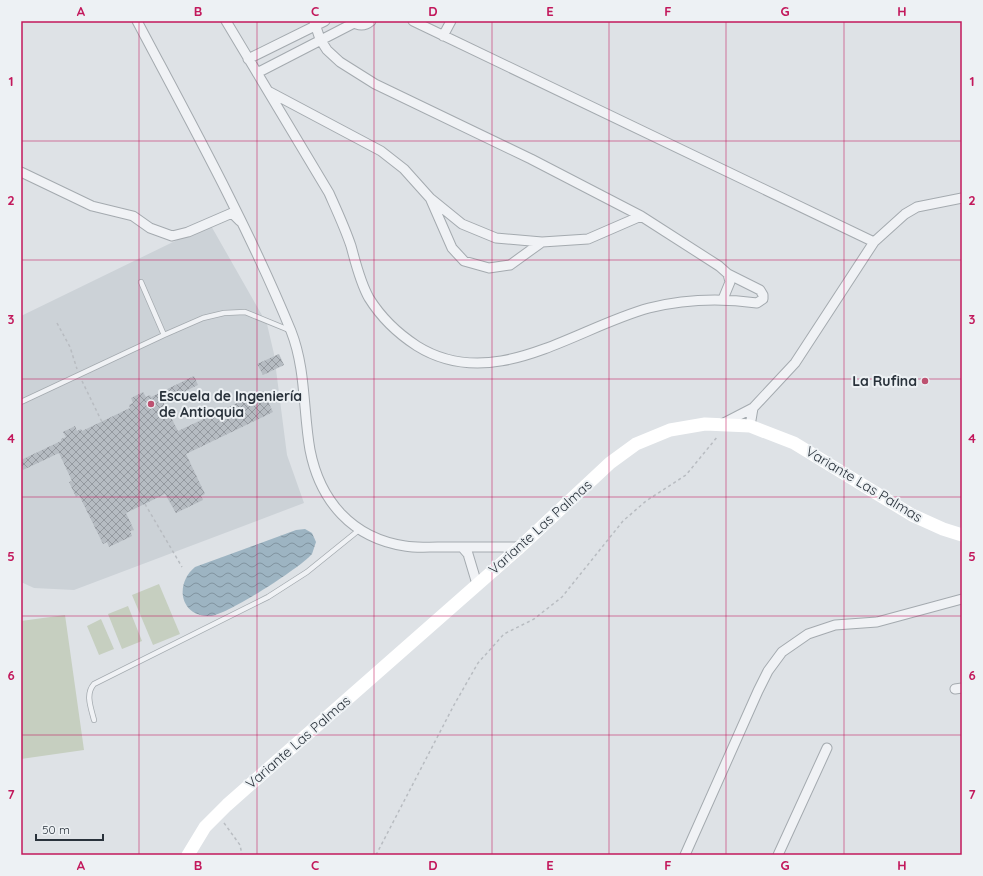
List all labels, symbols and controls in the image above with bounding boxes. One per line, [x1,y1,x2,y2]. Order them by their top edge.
text: A [77,3,86,19]
text: B [194,3,202,19]
text: C [311,3,319,19]
text: D [428,3,438,19]
text: E [546,3,554,19]
text: F [664,3,672,19]
text: G [780,3,790,19]
text: H [897,3,907,19]
text: 1 [8,73,14,89]
text: 1 [969,73,975,89]
text: 2 [7,192,15,208]
text: 2 [968,192,976,208]
text: 3 [8,311,15,327]
text: 3 [969,311,976,327]
place label: La Rufina [852,372,917,390]
marker: La Rufina [920,376,930,386]
place label: Escuela de Ingeniería de Antioquia [159,387,302,421]
marker: Escuela de Ingeniería de Antioquia [146,399,156,409]
text: 4 [7,430,15,446]
text: 4 [968,430,976,446]
street label: Variante Las Palmas [802,442,926,526]
street label: Variante Las Palmas [485,476,595,578]
text: 5 [7,548,15,564]
text: 5 [968,548,976,564]
text: 6 [7,667,15,683]
text: 6 [968,667,976,683]
street label: Variante Las Palmas [242,692,354,792]
text: 7 [7,786,15,802]
text: 7 [968,786,976,802]
scale bar [36,816,103,842]
text: 50 m [42,822,70,837]
text: A [77,857,86,873]
text: B [194,857,202,873]
text: C [311,857,319,873]
text: D [428,857,438,873]
text: E [546,857,554,873]
text: F [664,857,672,873]
text: G [780,857,790,873]
text: H [897,857,907,873]

